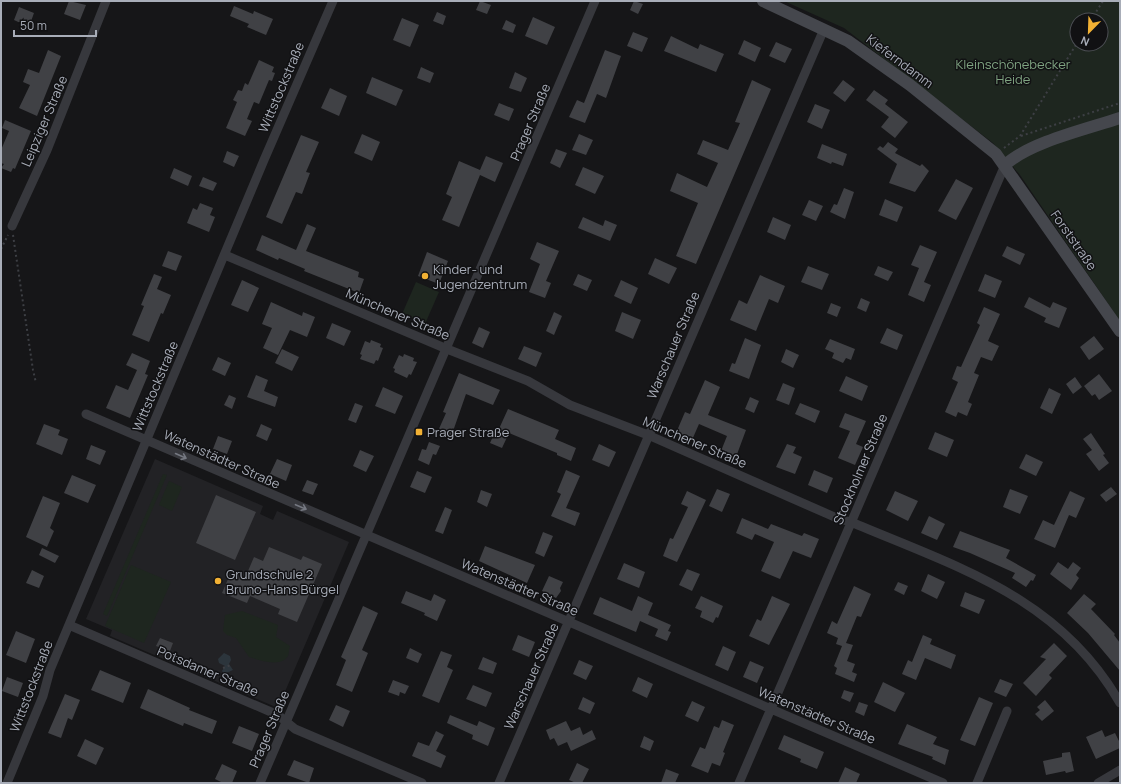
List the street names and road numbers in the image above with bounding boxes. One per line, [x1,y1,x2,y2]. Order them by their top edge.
street label: Kieferndamm [863,30,937,92]
street label: Wittstockstraße [254,39,308,135]
street label: Leipziger Straße [17,72,71,169]
street label: Prager Straße [506,80,555,163]
street label: Forststraße [1047,206,1102,274]
street label: Münchener Straße [343,284,453,344]
street label: Warschauer Straße [642,288,704,401]
street label: Wittstockstraße [128,338,182,434]
street label: Stockholmer Straße [828,410,892,527]
street label: Münchener Straße [640,412,750,472]
street label: Watenstädter Straße [161,425,284,493]
street label: Watenstädter Straße [459,554,582,620]
street label: Warschauer Straße [499,619,563,732]
street label: Wittstockstraße [5,637,57,734]
street label: Potsdamer Straße [155,642,262,701]
street label: Watenstädter Straße [756,682,879,748]
street label: Prager Straße [245,687,294,770]

